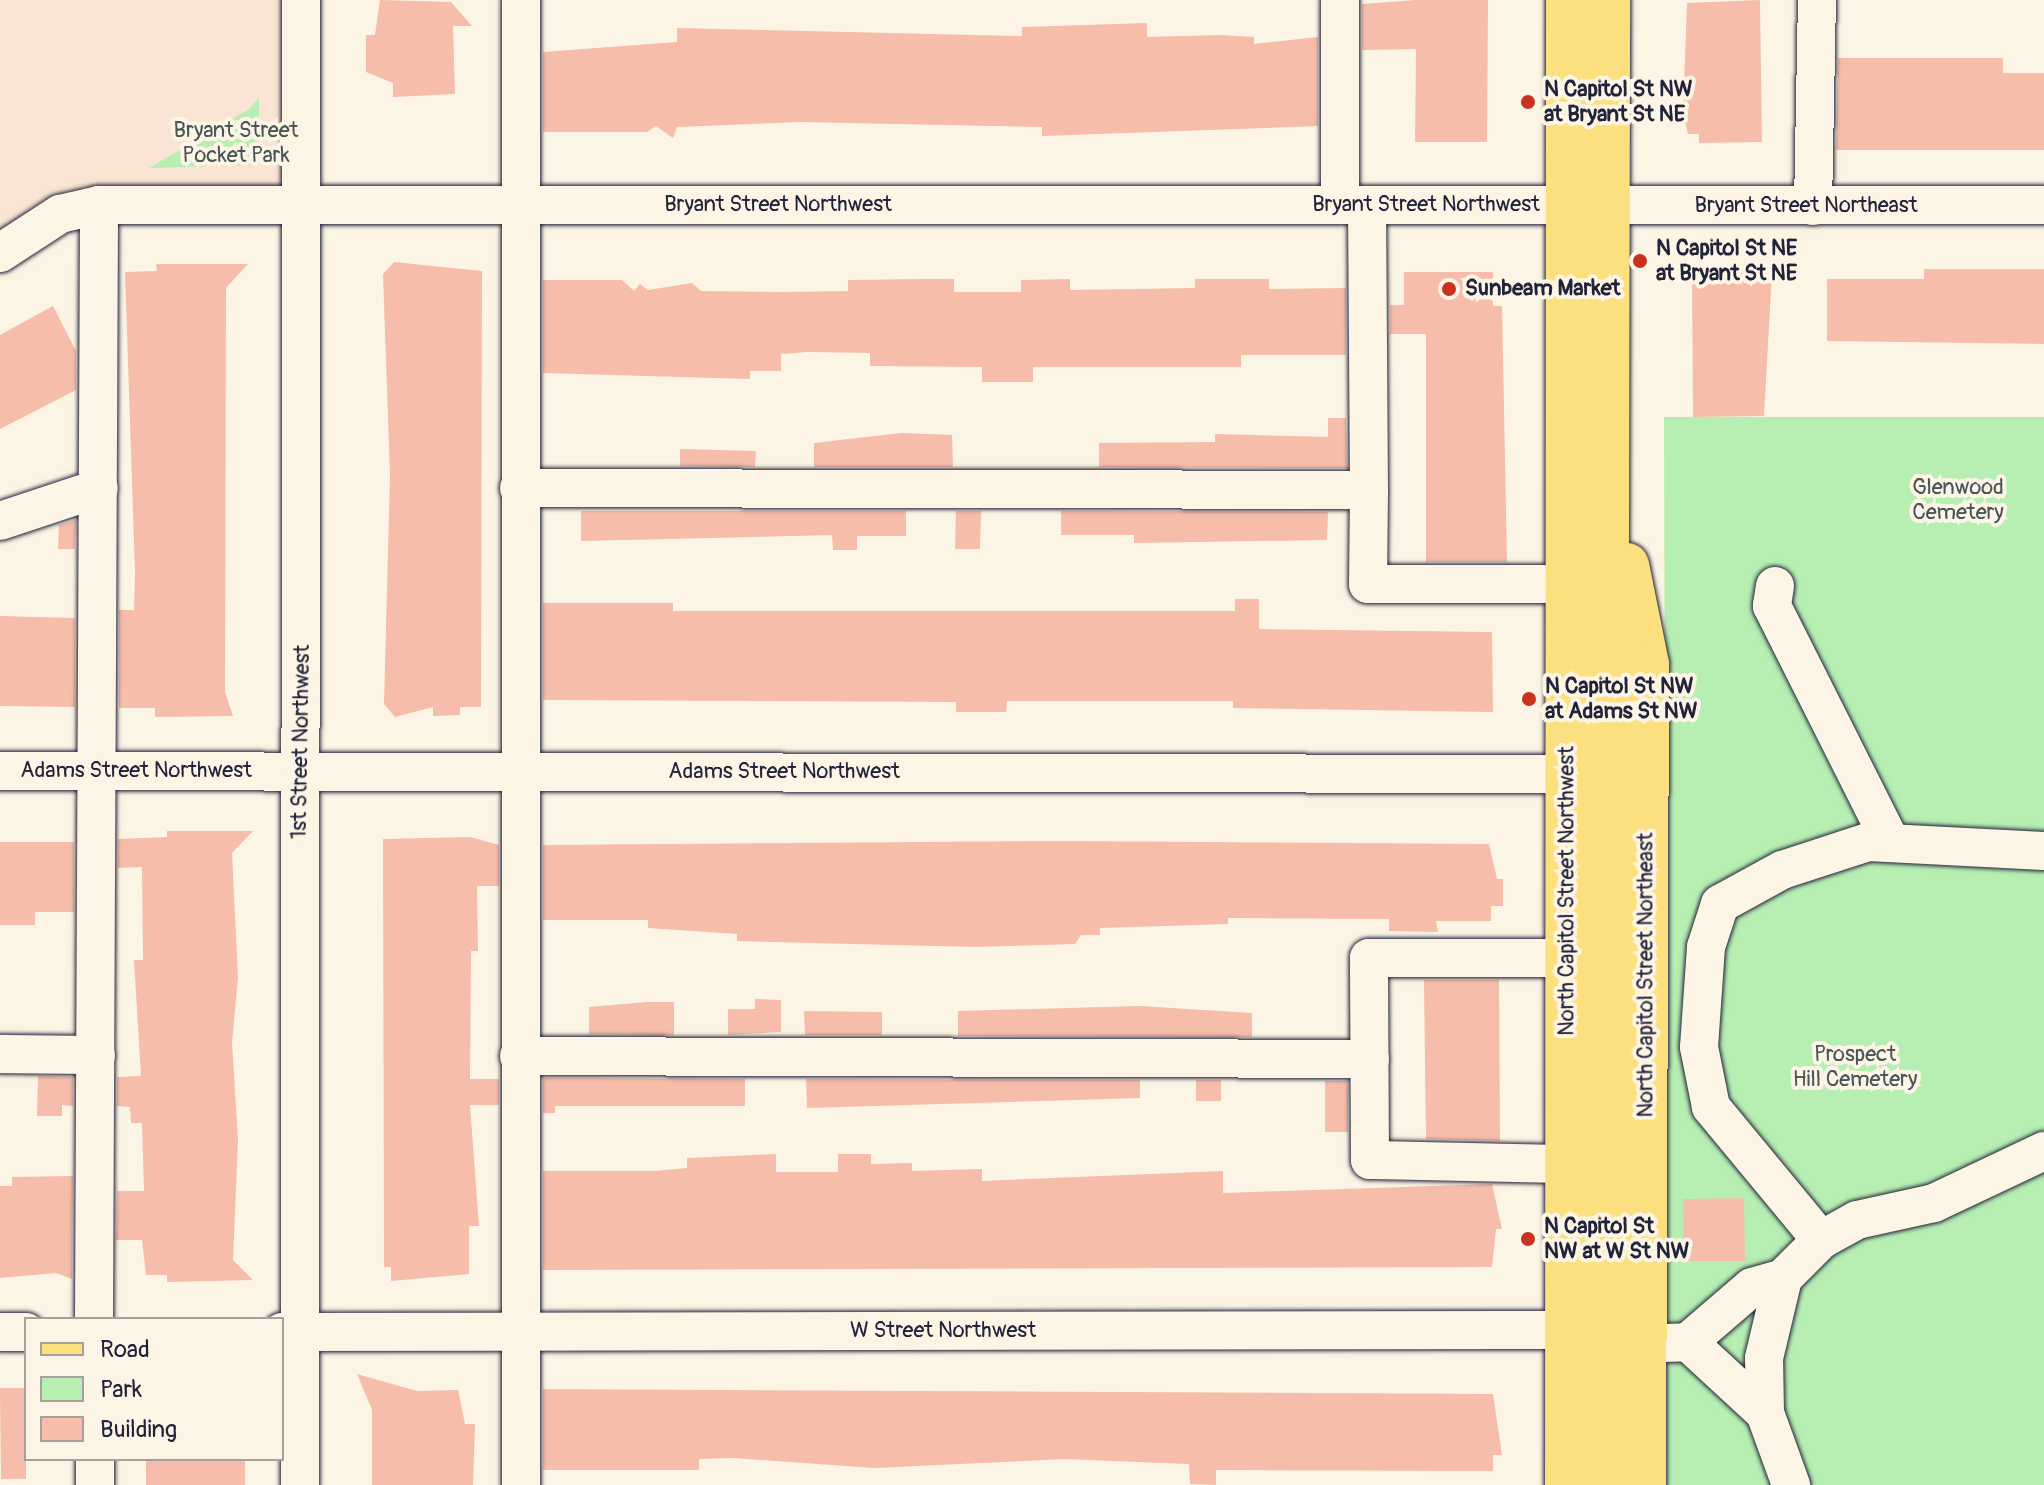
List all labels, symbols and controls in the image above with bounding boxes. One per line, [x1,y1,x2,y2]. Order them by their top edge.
place label: N Capitol St NW at Bryant St NE [1544,76,1693,128]
marker: N Capitol St NW at Bryant St NE [1519,93,1537,111]
park label: Bryant Street Pocket Park [174,117,298,168]
street label: Bryant Street Northwest [664,192,892,218]
street label: Bryant Street Northwest [1312,192,1540,218]
street label: Bryant Street Northeast [1694,193,1918,219]
place label: N Capitol St NE at Bryant St NE [1656,235,1797,286]
marker: N Capitol St NE at Bryant St NE [1631,252,1649,270]
place label: Sunbeam Market [1465,276,1620,302]
marker: Sunbeam Market [1440,280,1458,298]
park label: Glenwood Cemetery [1912,474,2004,526]
street label: 1st Street Northwest [286,644,316,840]
place label: N Capitol St NW at Adams St NW [1545,673,1697,724]
marker: N Capitol St NW at Adams St NW [1520,690,1538,708]
street label: North Capitol Street Northwest [1554,746,1580,1036]
street label: Adams Street Northwest [20,758,252,784]
street label: Adams Street Northwest [668,759,900,785]
street label: North Capitol Street Northeast [1633,832,1659,1118]
park label: Prospect Hill Cemetery [1793,1041,1917,1092]
place label: N Capitol St NW at W St NW [1544,1213,1689,1264]
marker: N Capitol St NW at W St NW [1519,1230,1537,1248]
legend [24,1317,284,1461]
street label: W Street Northwest [850,1318,1036,1344]
text: Road [100,1335,150,1364]
text: Park [100,1375,142,1404]
text: Building [100,1415,177,1444]

